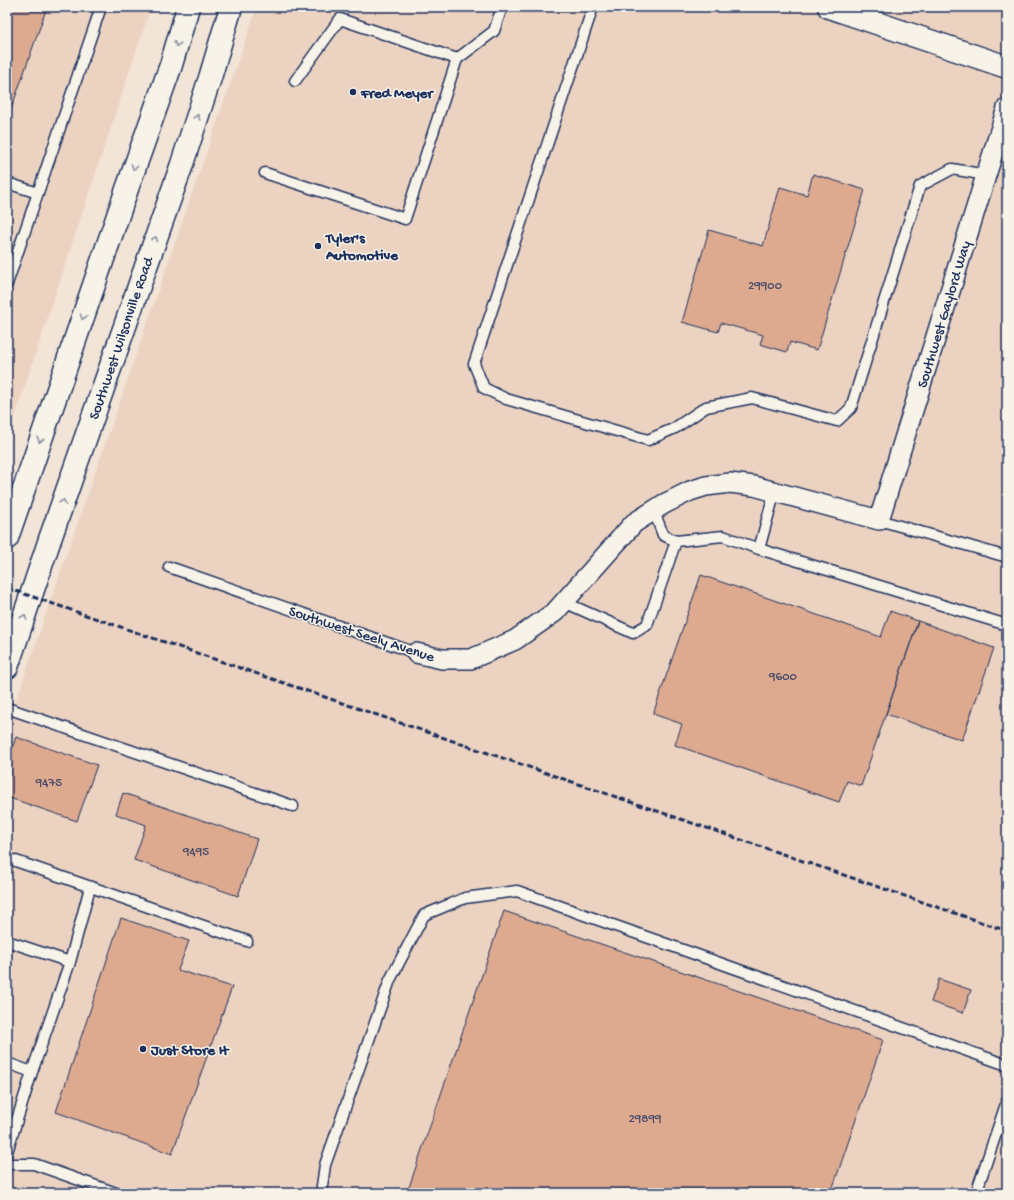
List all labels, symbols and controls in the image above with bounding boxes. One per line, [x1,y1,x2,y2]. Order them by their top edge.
one-way arrow [173,41,182,48]
place label: Fred Meyer [360,85,434,103]
marker: Fred Meyer [348,87,358,97]
one-way arrow [192,113,201,120]
one-way arrow [131,164,139,171]
place label: Tyler's Automotive [325,230,399,265]
one-way arrow [150,236,158,243]
street label: Southwest Gaylord Way [914,238,976,390]
marker: Tyler's Automotive [313,241,323,251]
street label: Southwest Wilsonville Road [86,254,159,422]
house number: 29900 [748,279,783,294]
one-way arrow [79,313,87,320]
one-way arrow [37,436,45,443]
one-way arrow [58,499,67,506]
street label: Southwest Seely Avenue [286,603,437,667]
one-way arrow [20,614,28,621]
house number: 9600 [768,670,798,685]
house number: 9475 [35,776,62,791]
house number: 9495 [182,845,209,860]
place label: Just Store It [150,1042,230,1060]
marker: Just Store It [138,1044,148,1054]
house number: 29899 [628,1112,662,1127]

